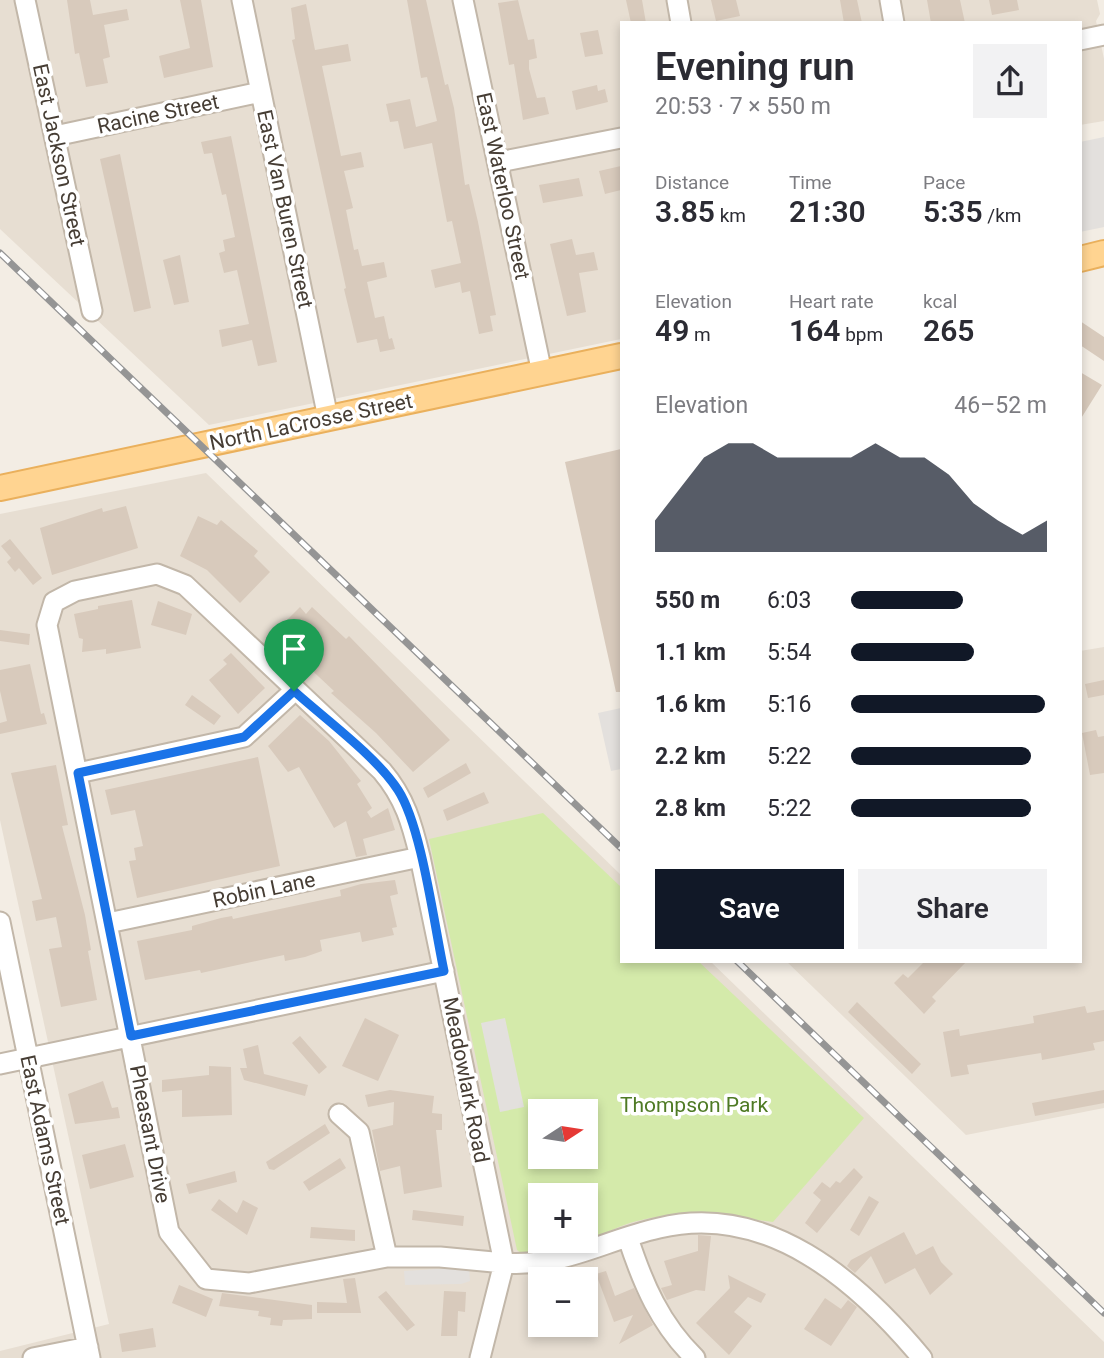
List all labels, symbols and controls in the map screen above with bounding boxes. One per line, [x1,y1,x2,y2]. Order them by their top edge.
button: share [973,44,1047,118]
text: Evening run [655,45,855,89]
street label: East Jackson Street [28,62,90,249]
street label: Racine Street [95,89,221,139]
street label: East Waterloo Street [471,90,535,282]
text: 20:53 · 7 × 550 m [655,93,831,120]
street label: East Van Buren Street [252,108,318,311]
text: Distance [655,171,729,194]
text: Time [789,171,832,194]
text: Pace [923,171,965,194]
text: 3.85 [655,194,715,229]
text: 21:30 [789,194,866,229]
text: 5:35 [923,194,983,229]
text: km [715,204,746,227]
text: /km [983,204,1021,227]
text: Elevation [655,290,732,313]
text: Heart rate [789,290,874,313]
text: kcal [923,290,957,313]
text: 49 [655,313,689,348]
text: 164 [789,313,840,348]
text: 265 [923,313,974,348]
text: m [689,323,711,346]
text: bpm [840,323,883,346]
street label: North LaCrosse Street [207,389,415,455]
text: Elevation [655,392,748,419]
text: 46–52 m [954,392,1047,419]
text: 550 m [655,587,720,614]
text: 6:03 [767,587,811,614]
pin [264,619,324,691]
icon: arrive [275,630,313,668]
text: 1.1 km [655,639,726,666]
text: 5:54 [767,639,811,666]
text: 1.6 km [655,691,726,718]
text: 5:16 [767,691,811,718]
text: 2.2 km [655,743,726,770]
text: 5:22 [767,743,811,770]
text: 2.8 km [655,795,726,822]
text: 5:22 [767,795,811,822]
street label: Robin Lane [211,867,317,913]
button: Save [655,869,844,949]
button: Share [858,869,1047,949]
street label: Meadowlark Road [438,995,494,1165]
street label: East Adams Street [15,1053,75,1227]
street label: Pheasant Drive [125,1063,175,1205]
park label: Thompson Park [620,1093,768,1117]
north arrow [528,1099,598,1169]
map controls [528,1099,598,1337]
button: + [528,1183,598,1253]
button: − [528,1267,598,1337]

